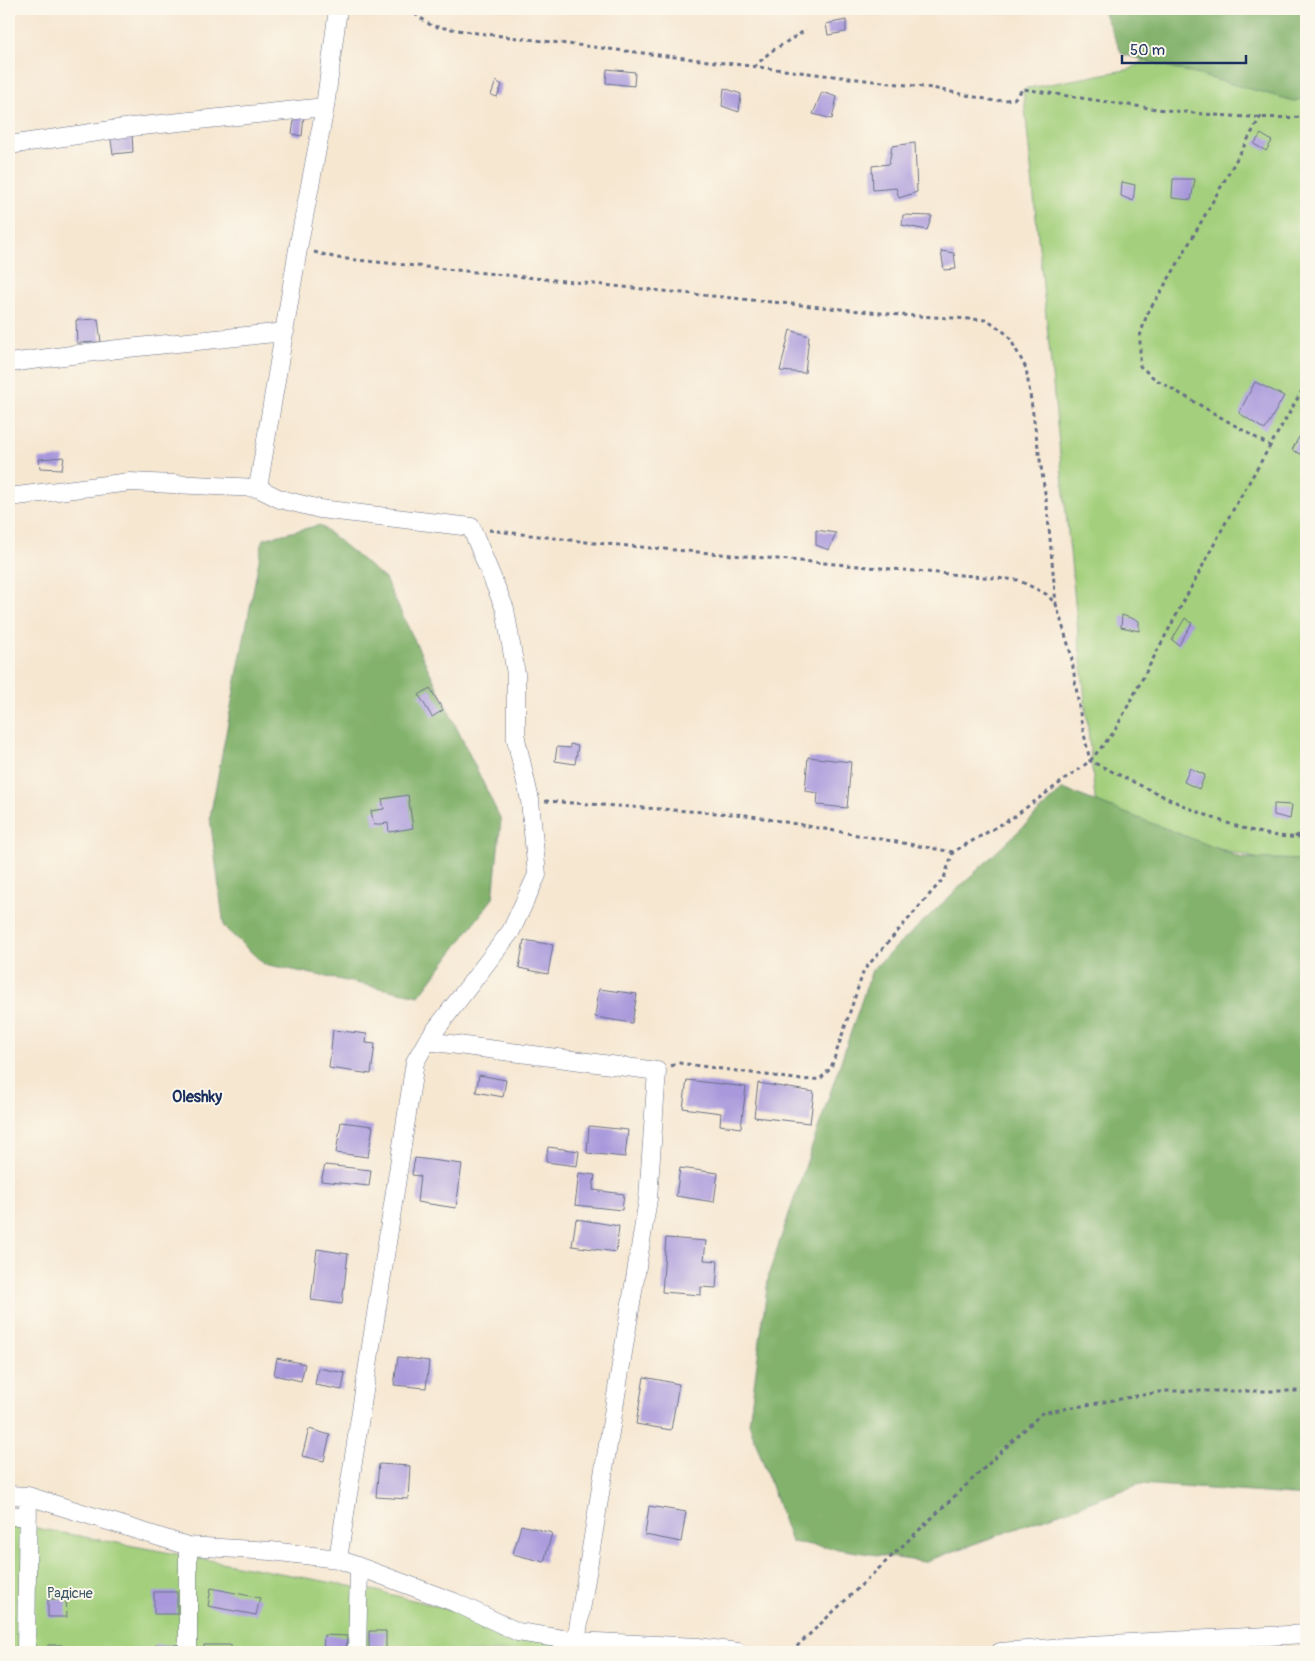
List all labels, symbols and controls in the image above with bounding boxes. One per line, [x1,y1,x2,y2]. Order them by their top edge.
scale bar [1122,32,1246,64]
text: 50 m [1130,41,1165,60]
district label: Oleshky [172,1087,222,1107]
park label: Радісне [47,1585,93,1602]

